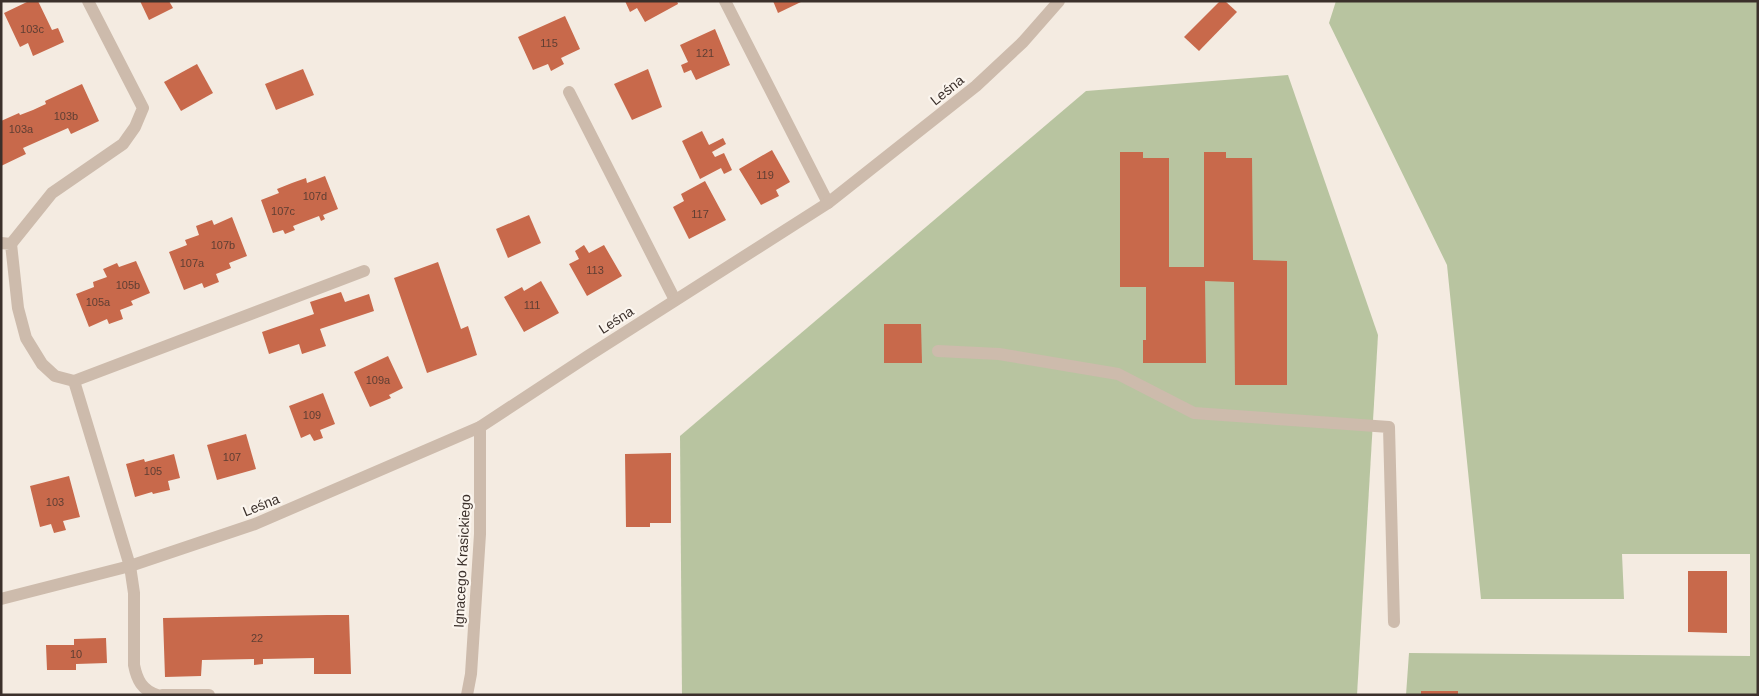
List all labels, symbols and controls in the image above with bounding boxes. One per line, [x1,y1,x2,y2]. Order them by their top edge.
house number: 103c [20,23,44,35]
house number: 115 [540,37,558,49]
house number: 121 [696,47,714,59]
street label: Leśna [927,72,967,108]
house number: 103b [54,110,78,122]
house number: 103a [9,123,34,135]
house number: 119 [756,169,774,181]
house number: 107d [303,190,327,202]
house number: 107c [271,205,295,217]
house number: 117 [691,208,709,220]
house number: 107b [211,239,235,251]
house number: 107a [180,257,205,269]
house number: 113 [586,264,604,276]
house number: 105b [116,279,140,291]
house number: 105a [86,296,111,308]
house number: 111 [524,299,540,311]
street label: Leśna [596,303,637,337]
house number: 109a [366,374,391,386]
house number: 109 [303,409,321,421]
house number: 107 [223,451,241,463]
house number: 105 [144,465,162,477]
street label: Leśna [240,490,282,520]
street label: Ignacego Krasickiego [451,494,474,628]
house number: 103 [46,496,64,508]
house number: 22 [251,632,263,644]
house number: 10 [70,648,82,660]

